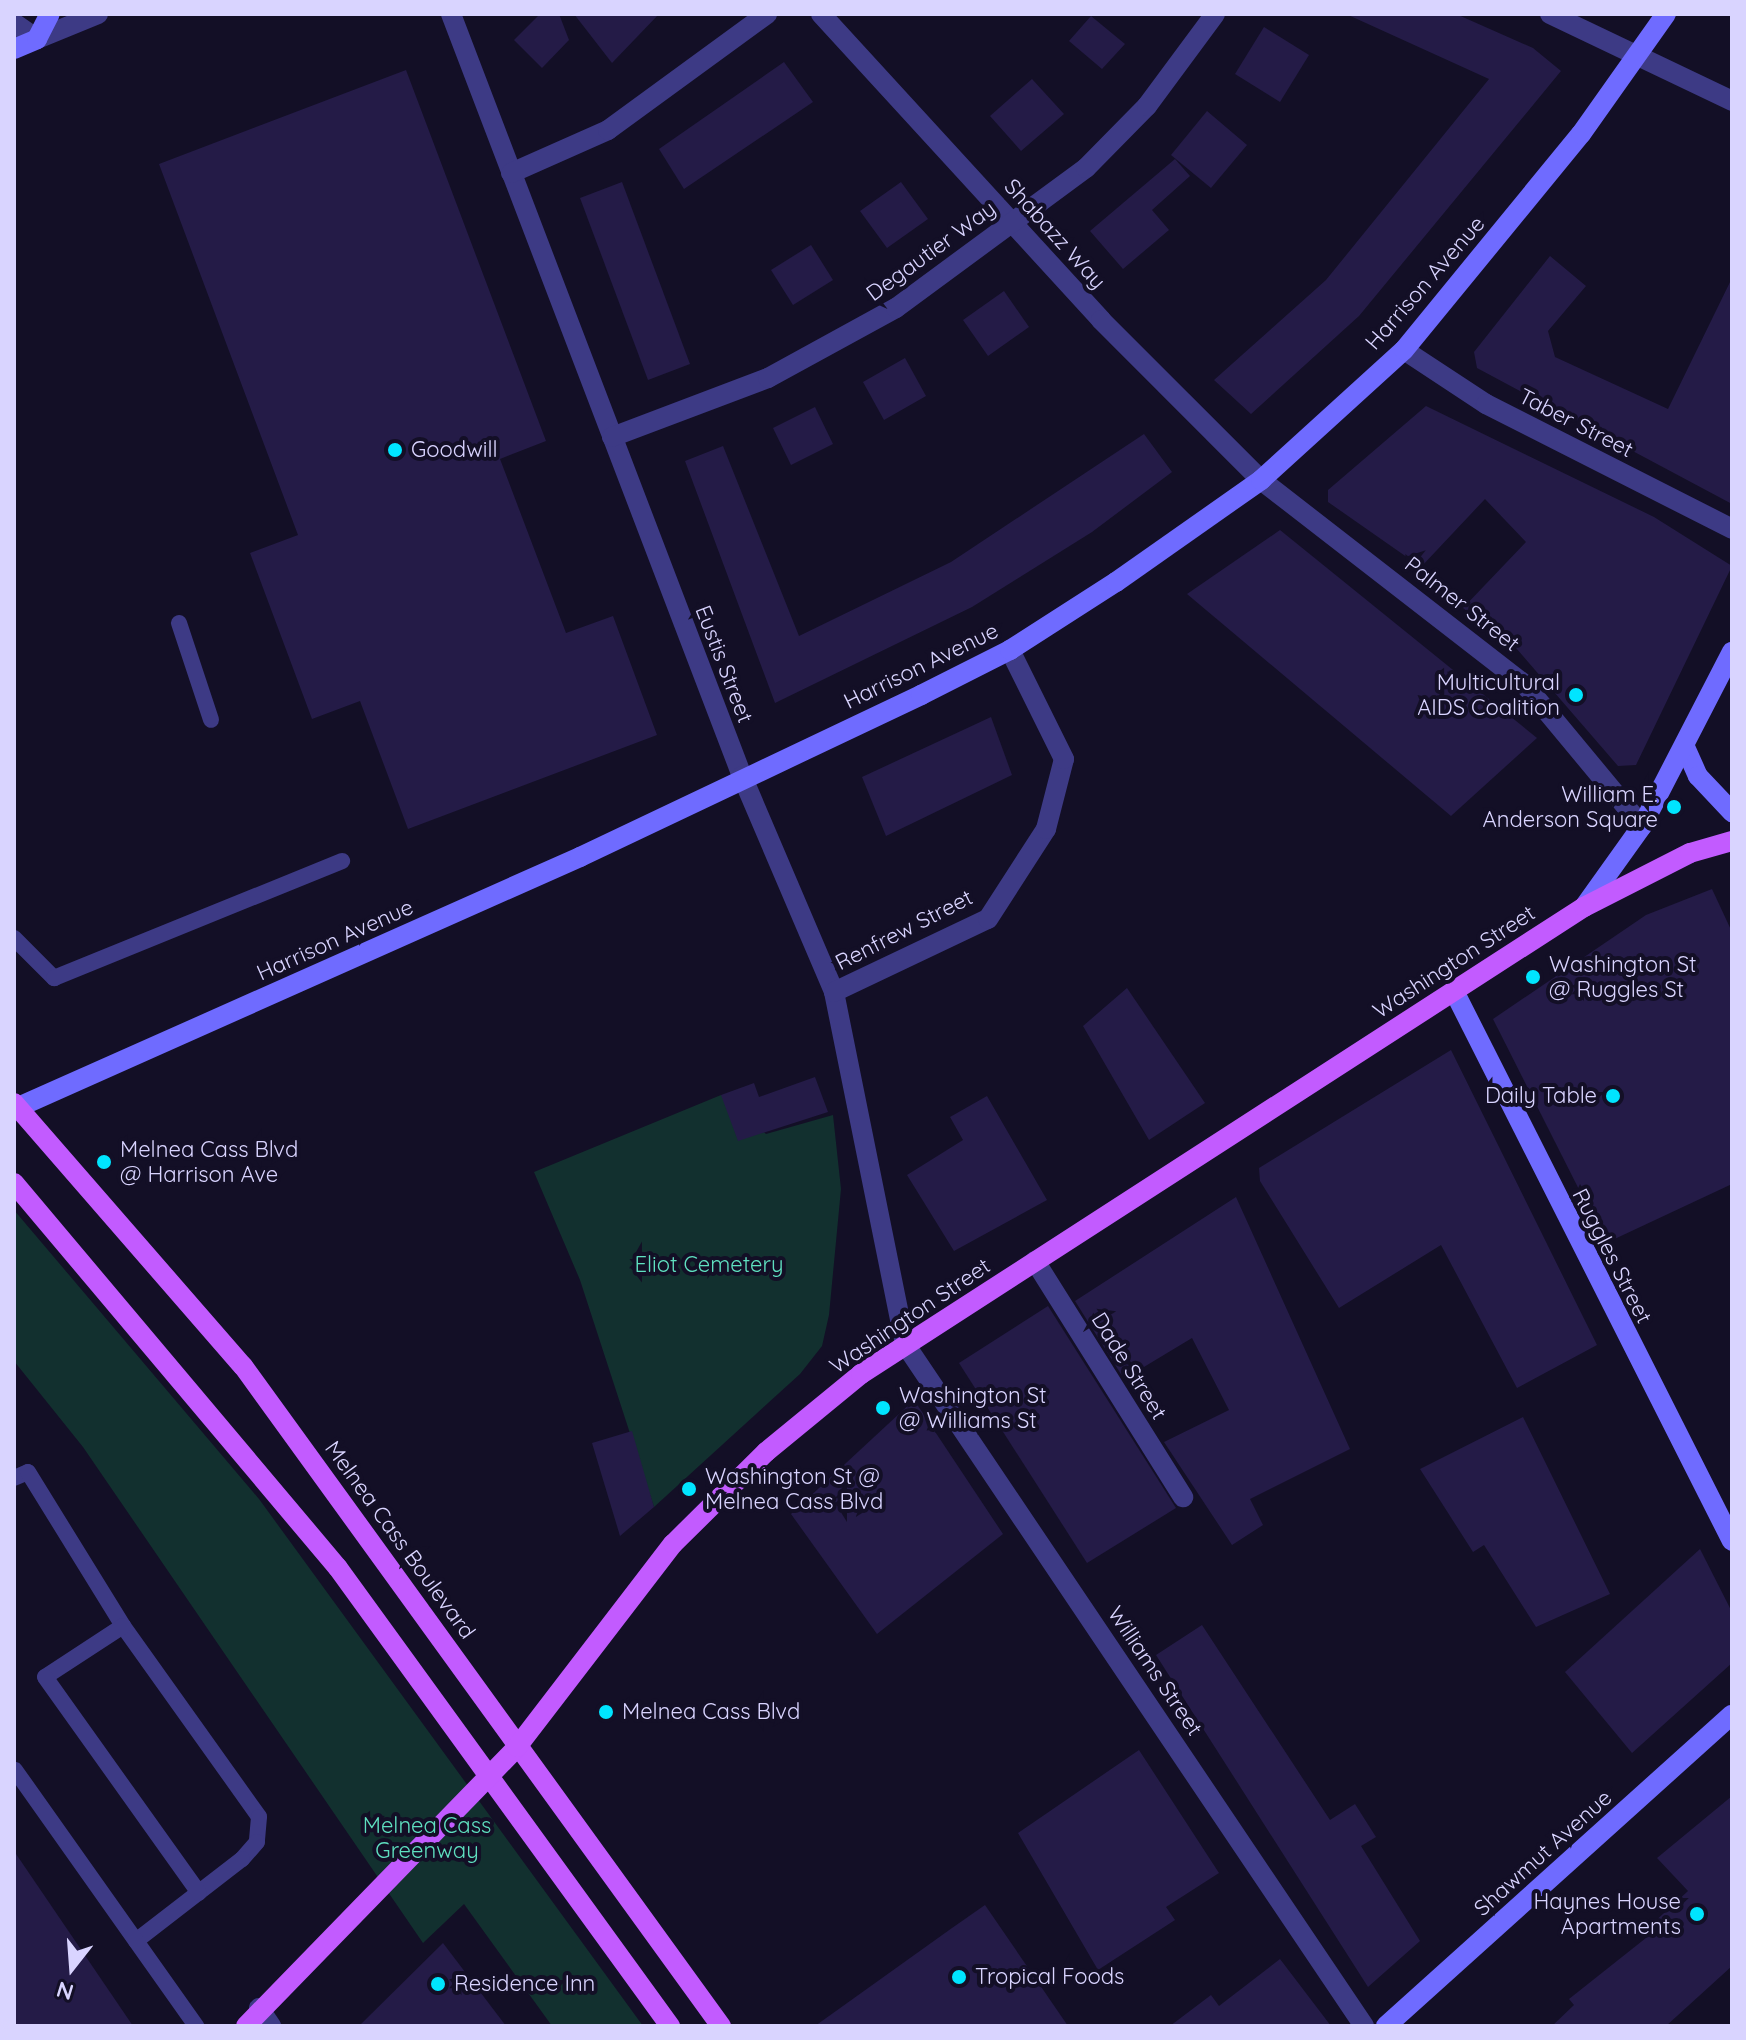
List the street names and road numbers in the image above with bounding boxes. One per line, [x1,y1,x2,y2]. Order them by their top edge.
street label: Shabazz Way [999,174,1111,294]
street label: Degautier Way [861,195,1001,307]
street label: Harrison Avenue [1360,211,1490,355]
street label: Taber Street [1514,383,1638,463]
street label: Palmer Street [1399,551,1525,657]
street label: Eustis Street [690,602,758,726]
street label: Harrison Avenue [840,617,1002,715]
street label: Renfrew Street [831,884,977,976]
street label: Harrison Avenue [253,894,417,986]
street label: Washington Street [1368,900,1540,1024]
street label: Ruggles Street [1567,1184,1657,1328]
street label: Washington Street [825,1253,995,1379]
street label: Dade Street [1086,1308,1172,1424]
street label: Melnea Cass Boulevard [319,1436,481,1644]
street label: Williams Street [1102,1601,1208,1741]
street label: Shawmut Avenue [1469,1784,1617,1922]

